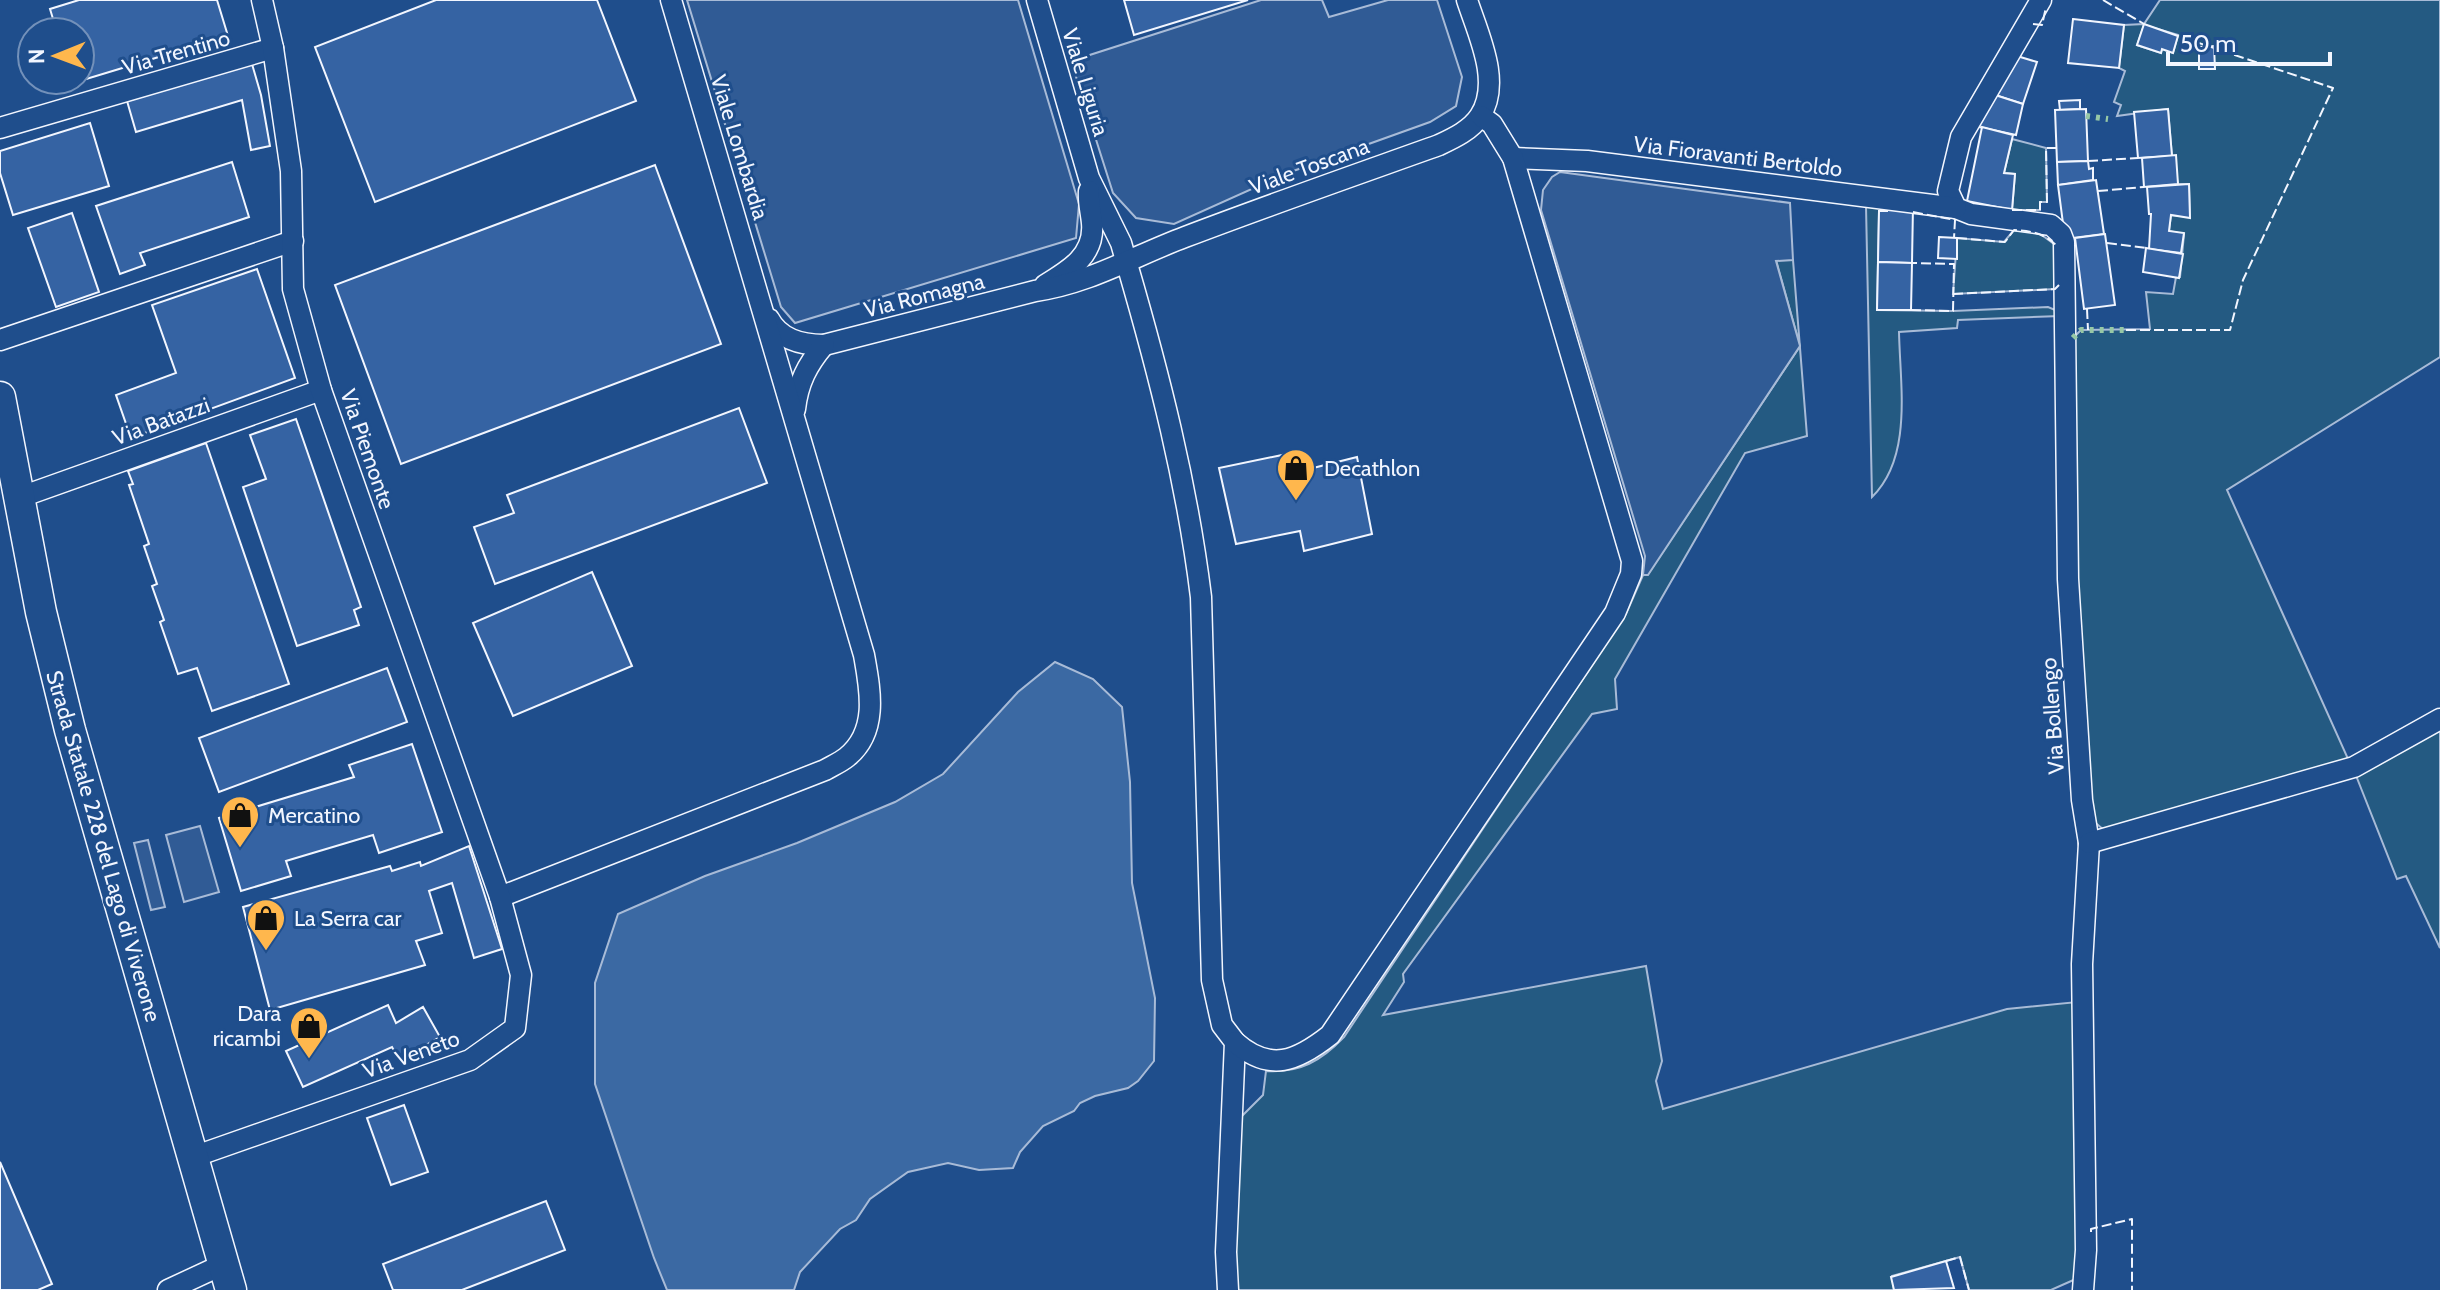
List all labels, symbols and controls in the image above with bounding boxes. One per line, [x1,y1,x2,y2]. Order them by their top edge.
north arrow [16,16,96,96]
scale bar [2168,16,2330,66]
street label: Via Trentino [119,24,233,81]
street label: Viale Liguria [1056,25,1115,140]
text: 50 m [2180,29,2236,58]
text: N [23,48,50,64]
street label: Viale Lombardia [705,71,774,223]
street label: Via Fioravanti Bertoldo [1632,130,1844,183]
street label: Viale Toscana [1246,132,1373,201]
street label: Via Romagna [861,267,988,323]
street label: Via Piemonte [334,386,401,513]
street label: Via Batazzi [109,391,213,451]
shop icon: Decathlon [1275,447,1317,502]
place label: Decathlon [1324,455,1420,482]
street label: Via Bollengo [2035,657,2070,775]
street label: Strada Statale 228 del Lago di Viverone [40,667,167,1025]
shop icon: Mercatino [219,794,261,849]
place label: Mercatino [268,802,360,829]
shop icon: La Serra car [245,897,287,952]
place label: La Serra car [294,905,401,932]
place label: Dara ricambi [213,1000,281,1052]
shop icon: Dara ricambi [288,1005,330,1060]
street label: Via Veneto [359,1025,463,1084]

